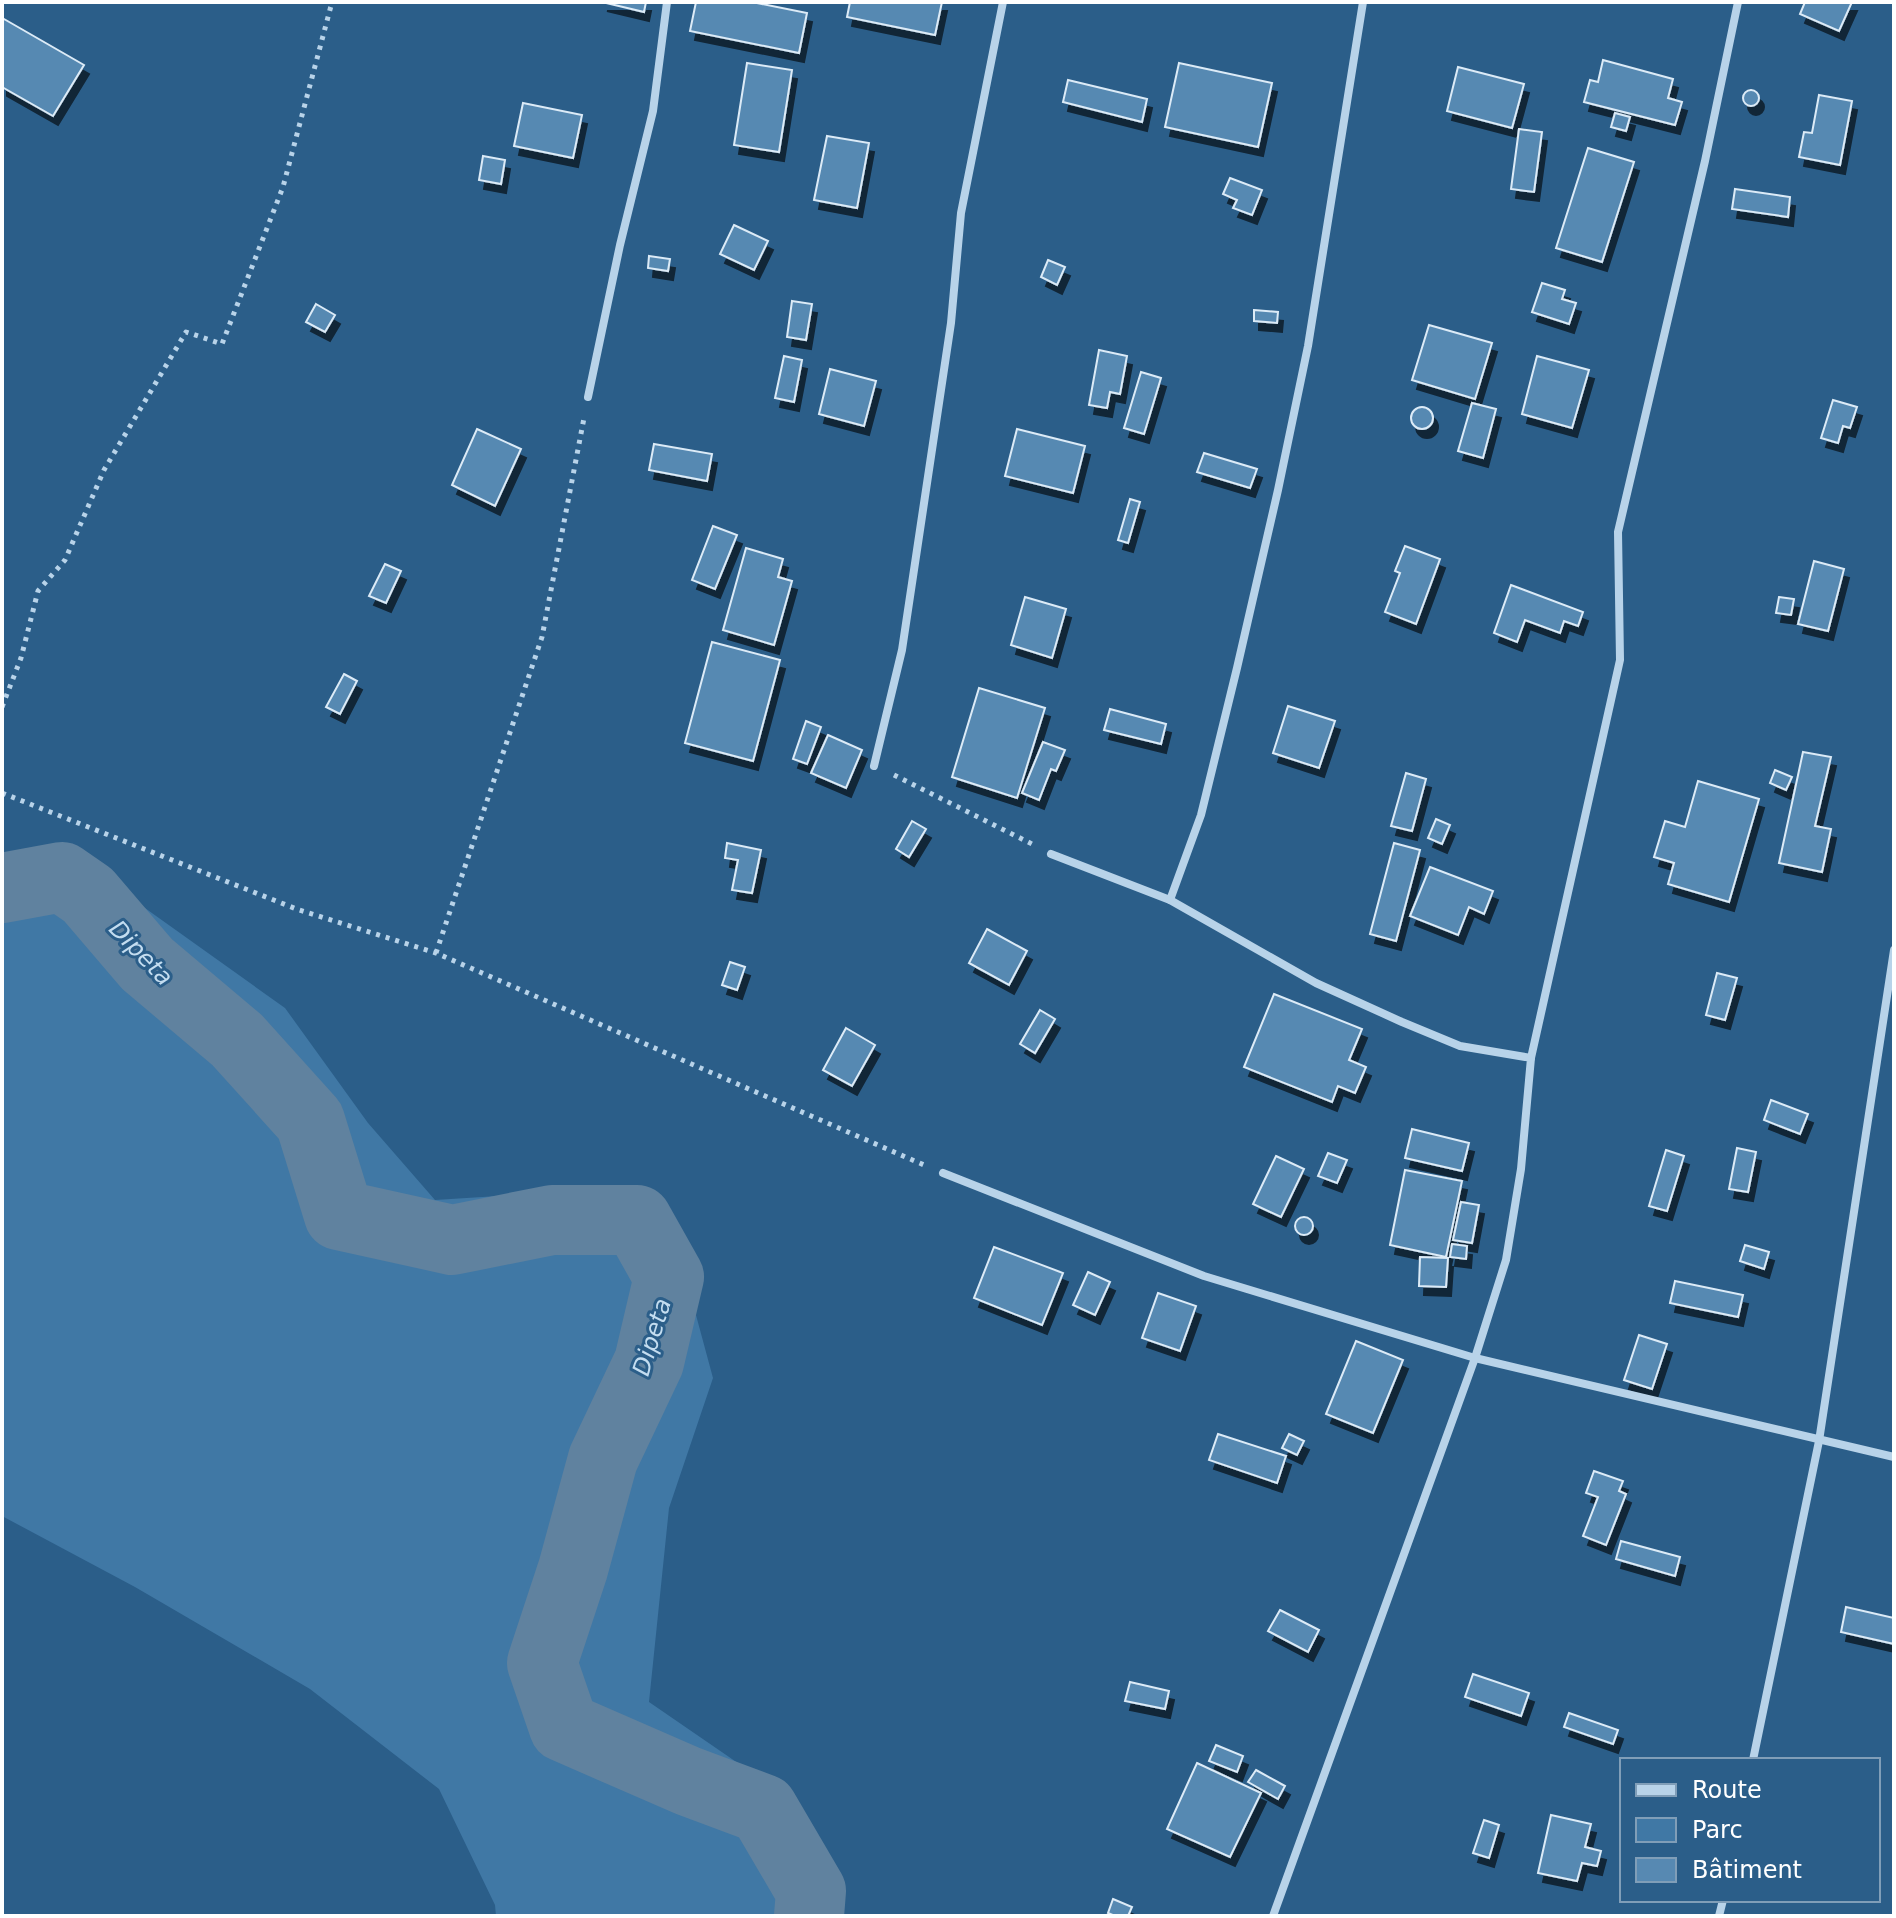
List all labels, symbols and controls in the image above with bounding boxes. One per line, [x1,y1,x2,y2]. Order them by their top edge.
water label: Dipeta [103,915,179,991]
water label: Dipeta [627,1295,677,1379]
legend [1620,1758,1880,1902]
text: Route [1692,1776,1762,1804]
text: Parc [1692,1816,1743,1844]
text: Bâtiment [1692,1856,1802,1884]

